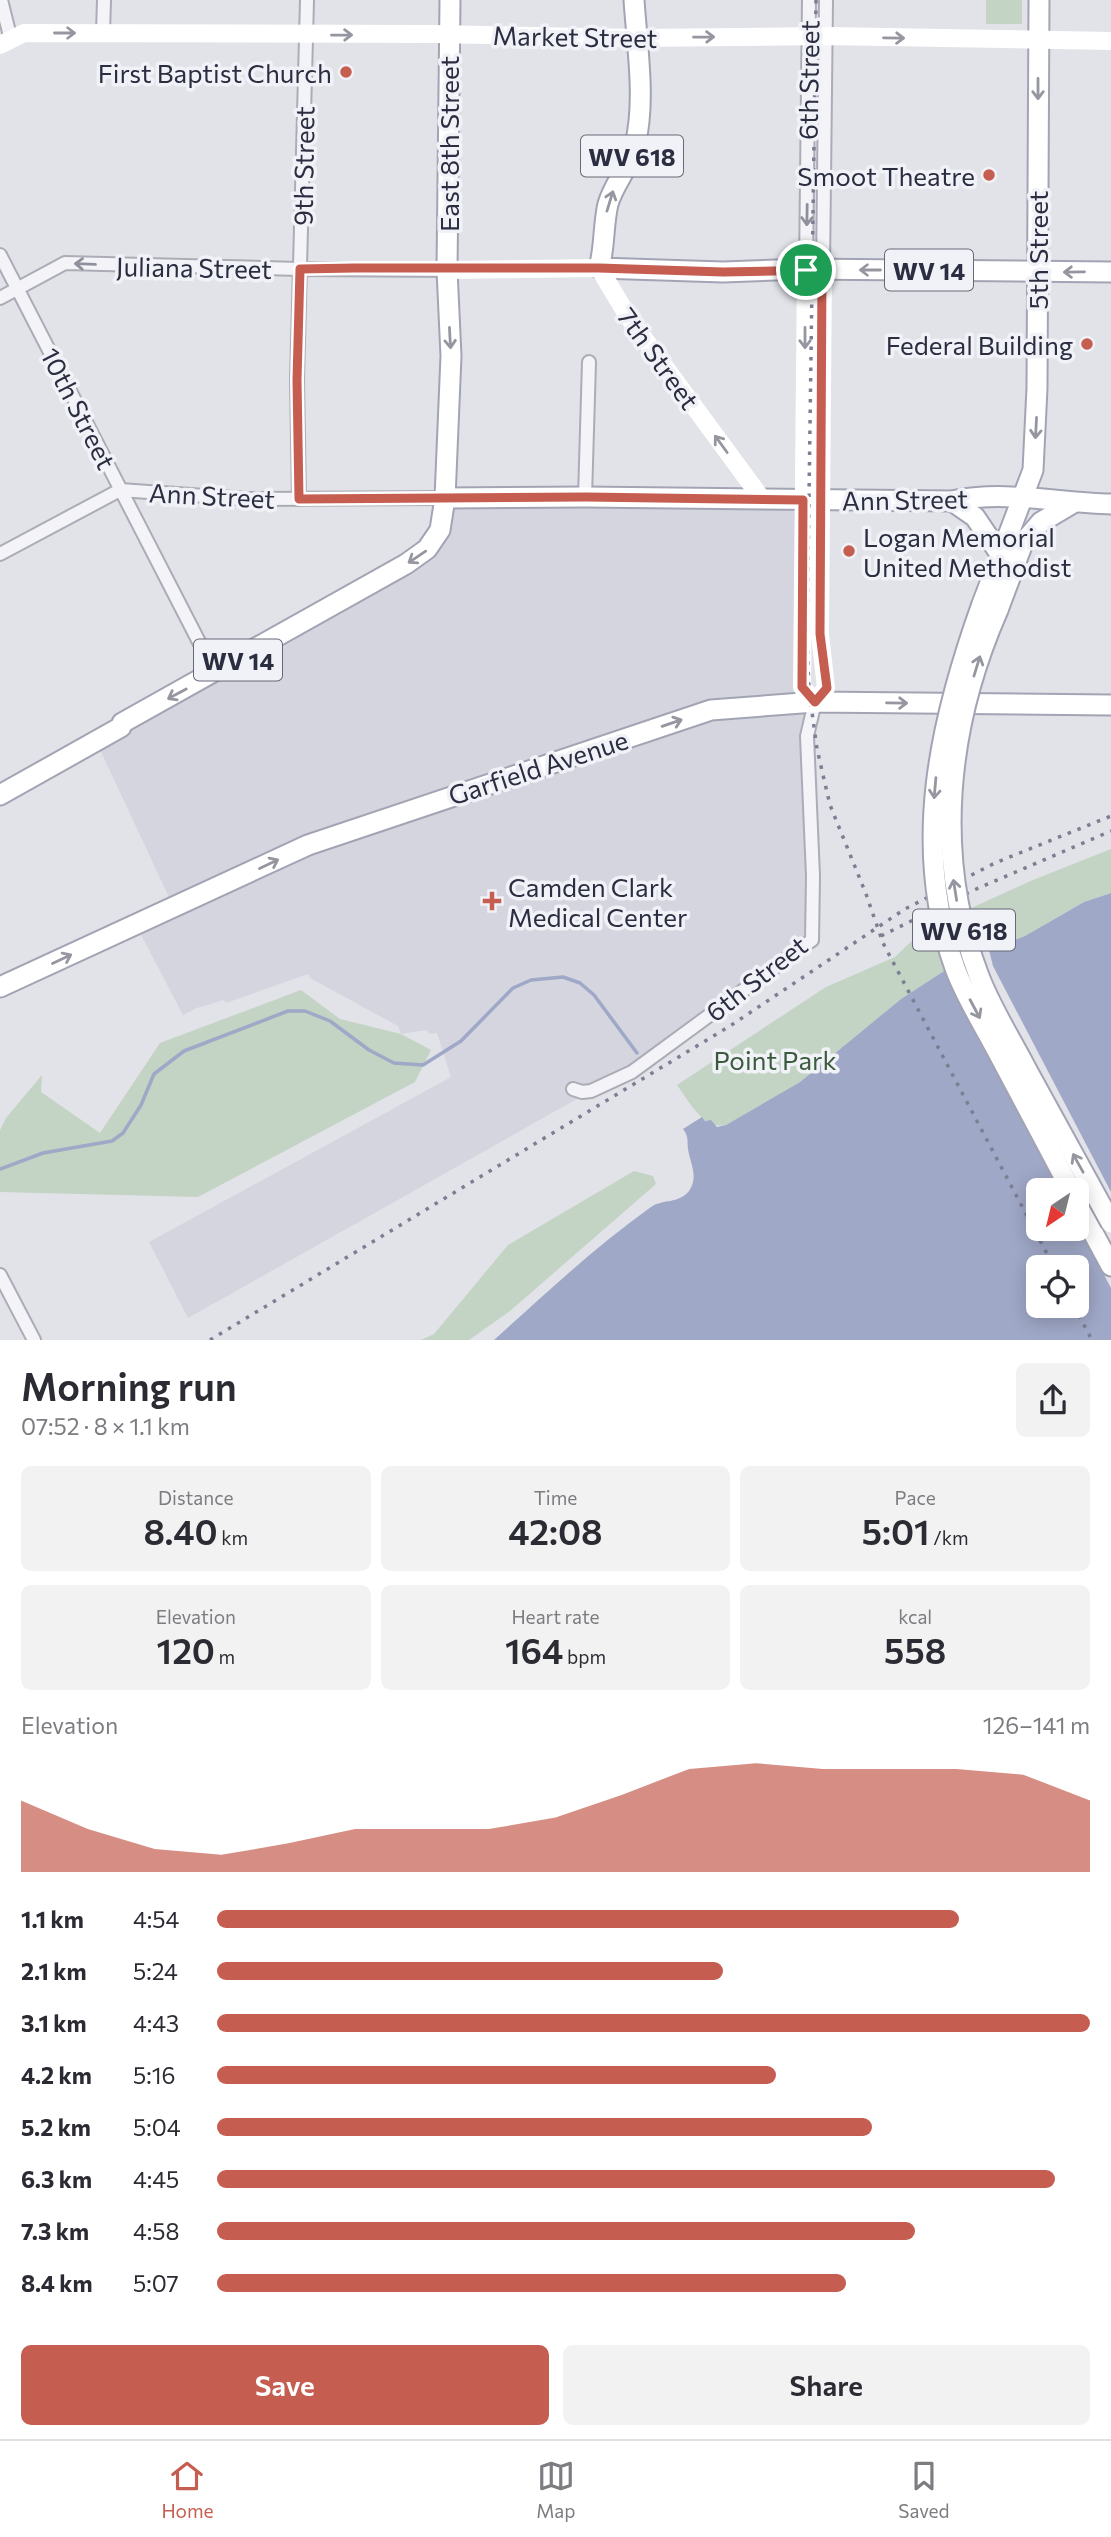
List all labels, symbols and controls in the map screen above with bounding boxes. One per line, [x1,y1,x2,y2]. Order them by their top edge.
street label: Market Street [492,19,658,53]
street label: 6th Street [791,20,825,140]
one-way arrow [54,26,77,40]
one-way arrow [330,28,353,42]
one-way arrow [692,30,715,43]
one-way arrow [882,31,905,44]
street label: East 8th Street [433,56,464,232]
place label: First Baptist Church [98,57,332,88]
marker: First Baptist Church [338,64,354,80]
one-way arrow [1031,77,1045,100]
street label: 9th Street [286,106,320,226]
road number: WV 618 [581,136,683,176]
place label: Smoot Theatre [797,160,975,191]
marker: Smoot Theatre [981,167,997,183]
one-way arrow [605,191,617,213]
street label: 5th Street [1022,191,1053,309]
one-way arrow [800,203,813,226]
pin [776,240,836,300]
road number: WV 14 [885,249,973,290]
street label: Juliana Street [116,250,272,284]
icon: arrive [787,251,825,289]
one-way arrow [74,257,97,270]
one-way arrow [859,263,882,277]
one-way arrow [1062,265,1085,279]
street label: 7th Street [612,301,706,415]
one-way arrow [443,326,456,349]
one-way arrow [798,326,812,349]
place label: Federal Building [886,329,1073,360]
marker: Federal Building [1079,336,1095,352]
street label: 10th Street [35,342,123,474]
one-way arrow [1029,416,1042,439]
one-way arrow [714,435,729,453]
street label: Ann Street [148,476,276,514]
street label: Ann Street [842,482,968,516]
place label: Logan Memorial United Methodist [863,521,1071,582]
marker: Logan Memorial United Methodist [841,543,857,559]
one-way arrow [408,549,427,564]
road number: WV 14 [194,640,282,680]
one-way arrow [971,655,984,677]
one-way arrow [167,688,188,701]
one-way arrow [886,696,909,710]
one-way arrow [661,716,683,728]
street label: Garfield Avenue [444,723,632,811]
one-way arrow [929,776,942,799]
one-way arrow [258,857,279,870]
place label: Camden Clark Medical Center [508,871,687,932]
one-way arrow [948,880,961,902]
marker: Camden Clark Medical Center [482,891,502,911]
road number: WV 618 [913,910,1015,950]
street label: 6th Street [699,929,813,1027]
one-way arrow [51,952,72,965]
one-way arrow [969,998,982,1019]
park label: Point Park [713,1044,837,1075]
one-way arrow [1071,1153,1085,1174]
north arrow [1026,1178,1088,1241]
map controls [1026,1178,1089,1318]
button: locate [1026,1255,1089,1318]
text: Morning run [21,1362,237,1409]
button: share [1016,1363,1090,1437]
text: 07:52 · 8 × 1.1 km [21,1412,190,1440]
text: Distance [158,1486,234,1509]
text: Time [534,1486,577,1509]
text: Pace [895,1486,936,1509]
text: 8.40 [144,1509,218,1552]
text: 42:08 [508,1509,603,1552]
text: 5:01 [862,1509,930,1552]
text: km [218,1526,248,1549]
text: /km [930,1526,969,1549]
text: Elevation [156,1605,236,1628]
text: Heart rate [511,1605,600,1628]
text: kcal [898,1605,932,1628]
text: 120 [157,1628,215,1671]
text: 164 [505,1628,563,1671]
text: 558 [884,1628,946,1671]
text: m [215,1645,235,1668]
text: bpm [563,1645,606,1668]
text: Elevation [21,1711,118,1739]
text: 126–141 m [983,1711,1090,1739]
text: 1.1 km [21,1905,84,1933]
text: 4:54 [133,1905,179,1933]
text: 2.1 km [21,1957,87,1985]
text: 5:24 [133,1957,178,1985]
text: 3.1 km [21,2009,87,2037]
text: 4:43 [133,2009,179,2037]
text: 4.2 km [21,2061,92,2089]
text: 5:16 [133,2061,175,2089]
text: 5.2 km [21,2113,91,2141]
text: 5:04 [133,2113,180,2141]
text: 6.3 km [21,2165,92,2193]
text: 4:45 [133,2165,179,2193]
text: 7.3 km [21,2217,89,2245]
text: 4:58 [133,2217,179,2245]
text: 8.4 km [21,2269,93,2297]
text: 5:07 [133,2269,179,2297]
button: Save [21,2345,549,2425]
button: Share [563,2345,1090,2425]
tab: Home [161,2457,214,2522]
tab: Map [536,2457,576,2522]
tab: Saved [898,2457,950,2522]

